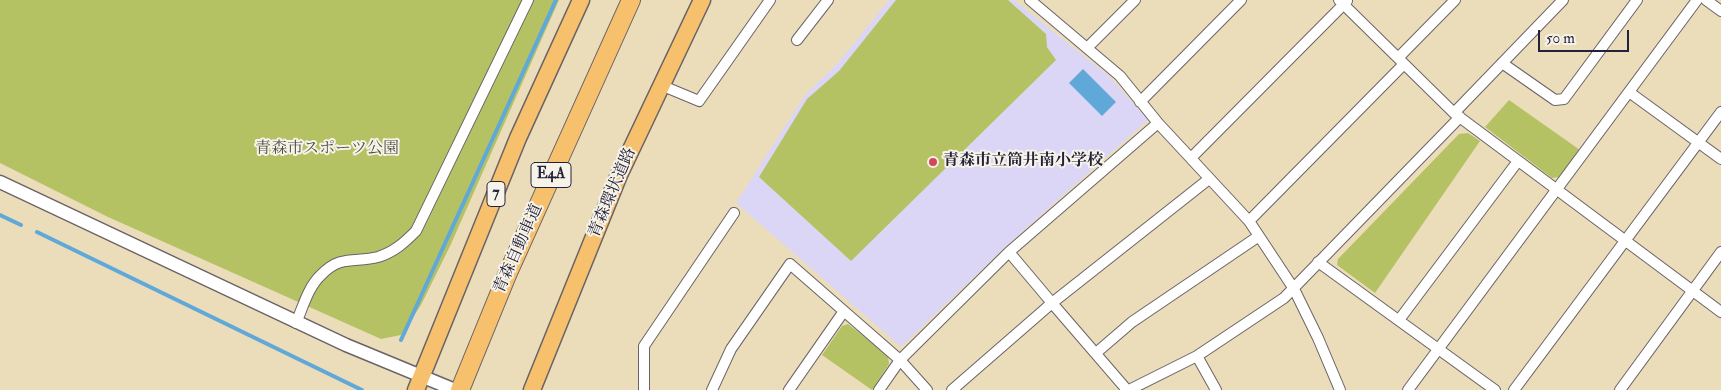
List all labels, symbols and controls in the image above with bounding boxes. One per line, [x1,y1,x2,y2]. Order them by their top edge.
scale bar [1541,20,1632,52]
text: 50 m [1546,29,1575,48]
park label: 青森市スポーツ公園 [255,140,399,160]
street label: 青森環状道路 [585,145,641,241]
place label: 青森市立筒井南小学校 [943,152,1103,172]
marker: 青森市立筒井南小学校 [927,156,939,168]
road number: E4A [531,162,571,188]
road number: 7 [487,182,505,206]
street label: 青森自動車道 [491,201,547,297]

